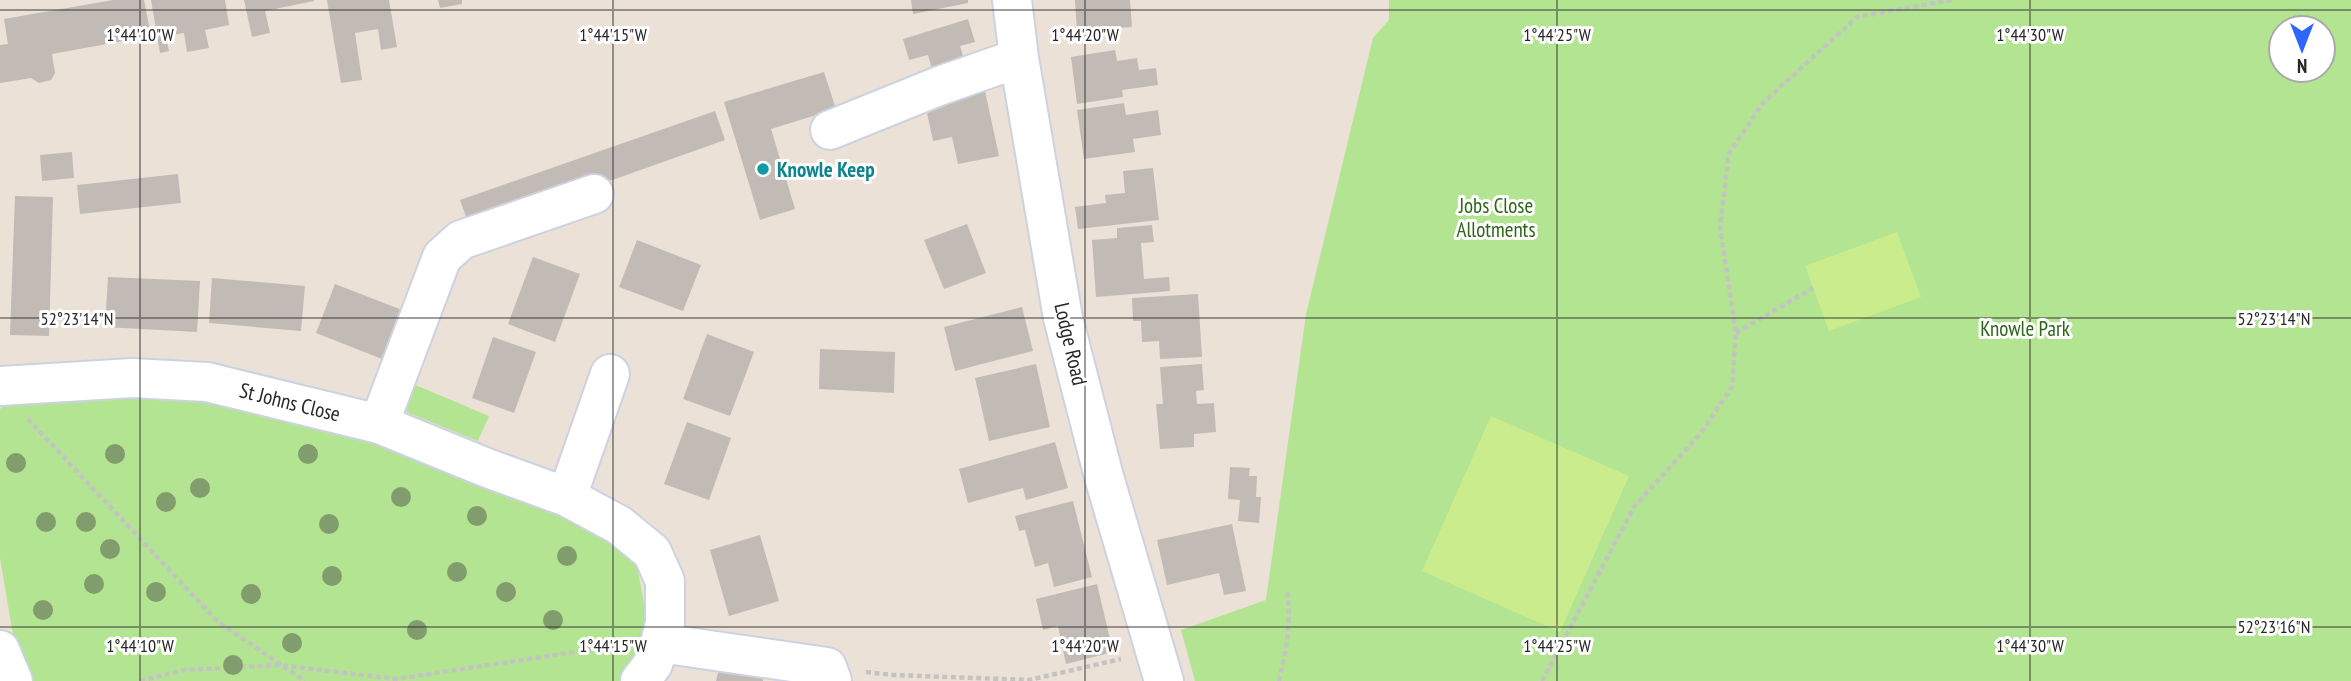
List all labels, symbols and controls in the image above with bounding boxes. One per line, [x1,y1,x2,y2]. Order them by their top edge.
north arrow [2267,14,2337,84]
text: 1°44'10"W [106,23,174,46]
text: 1°44'15"W [579,23,647,46]
text: 1°44'20"W [1051,23,1119,46]
text: 1°44'25"W [1523,23,1591,46]
text: 1°44'30"W [1996,23,2064,46]
text: N [2297,54,2307,78]
place label: Knowle Keep [777,156,875,183]
marker: Knowle Keep [755,161,771,177]
park label: Jobs Close Allotments [1456,192,1536,243]
street label: Lodge Road [1048,300,1094,388]
text: 52°23'14"N [41,307,113,330]
text: 52°23'14"N [2238,307,2310,330]
park label: Knowle Park [1980,315,2070,342]
street label: St Johns Close [237,376,343,428]
text: 52°23'16"N [2238,615,2310,638]
text: 1°44'10"W [106,634,174,657]
text: 1°44'15"W [579,634,647,657]
text: 1°44'20"W [1051,634,1119,657]
text: 1°44'25"W [1523,634,1591,657]
text: 1°44'30"W [1996,634,2064,657]

